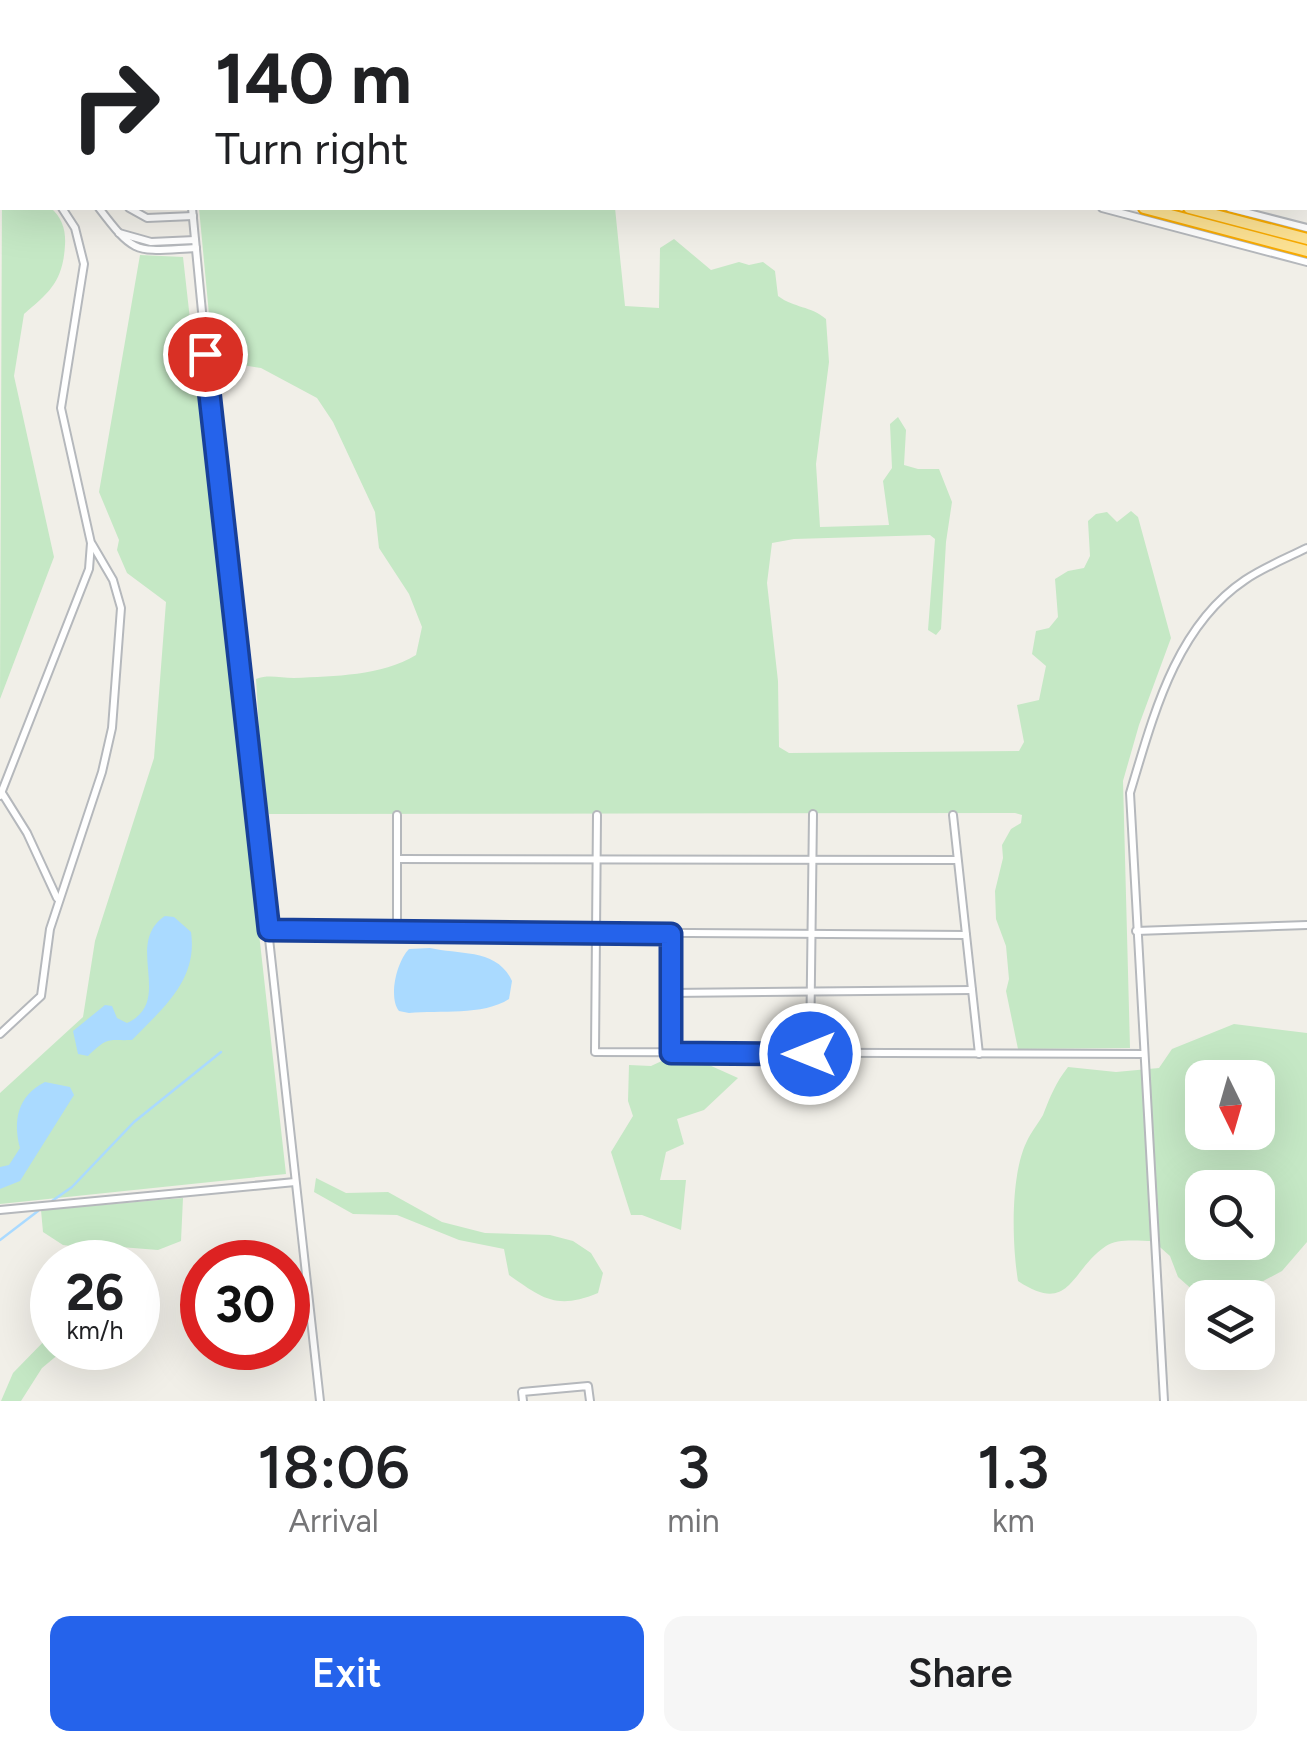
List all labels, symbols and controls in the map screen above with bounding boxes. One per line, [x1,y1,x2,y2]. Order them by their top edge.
text: 140 m [215,36,412,121]
icon: right [50,40,180,170]
text: Turn right [215,121,408,175]
pin [163,312,248,397]
icon: arrive [178,327,233,382]
position arrow [758,1002,862,1106]
north arrow [1185,1060,1275,1150]
map controls [1185,1060,1275,1370]
button: search [1185,1170,1275,1260]
speed limit sign: 30 [180,1240,310,1370]
text: 26 [66,1262,124,1323]
button: layers [1185,1280,1275,1370]
text: km/h [66,1315,124,1345]
text: 18:06 [258,1431,410,1503]
text: 3 [677,1431,710,1503]
text: 1.3 [977,1431,1049,1503]
text: Arrival [288,1502,379,1540]
text: min [667,1502,720,1540]
text: km [992,1502,1035,1540]
button: Exit [50,1616,644,1731]
button: Share [664,1616,1257,1731]

